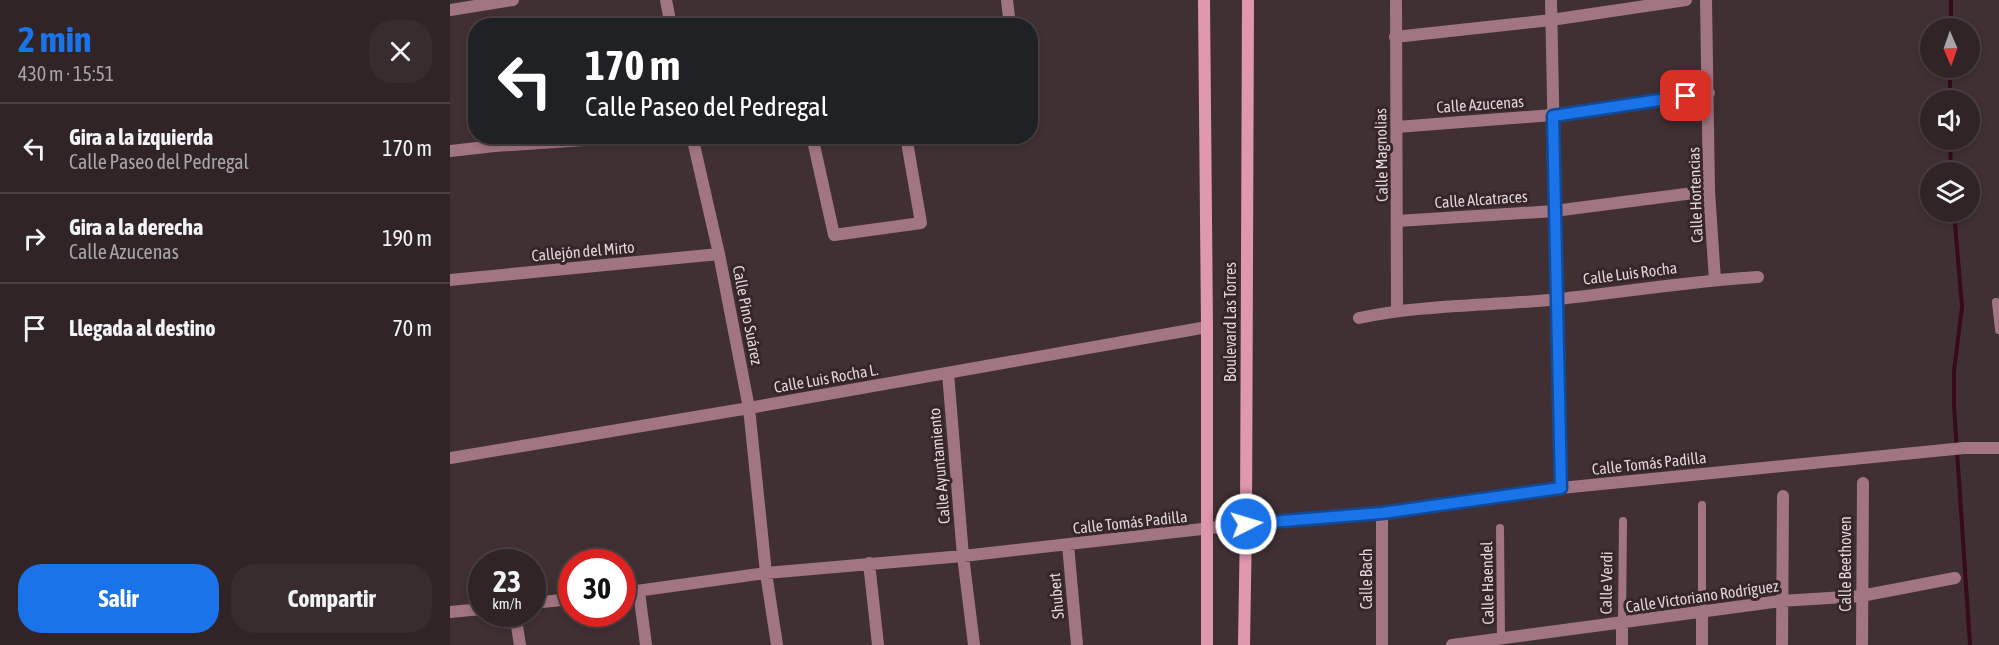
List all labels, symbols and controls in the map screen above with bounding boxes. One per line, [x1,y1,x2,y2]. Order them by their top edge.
text: 2 min [18,18,92,60]
north arrow [1920,18,1980,78]
map controls [1920,18,1980,222]
button: close [369,20,432,83]
text: 170 m [585,41,680,89]
icon: left [486,42,564,120]
text: 430 m · 15:51 [18,62,114,85]
pin [1660,70,1711,121]
icon: arrive [1669,79,1702,112]
button: sound [1920,90,1980,150]
text: Calle Paseo del Pedregal [585,91,828,122]
street label: Calle Azucenas [1436,92,1525,116]
street label: Calle Magnolias [1371,108,1392,202]
text: Gira a la izquierda [69,124,213,150]
icon: left [18,132,51,165]
text: 170 m [382,135,432,161]
street label: Calle Hortencias [1684,146,1706,243]
text: Calle Paseo del Pedregal [69,150,249,173]
button: layers [1920,162,1980,222]
street label: Calle Alcatraces [1434,187,1528,211]
text: Gira a la derecha [69,214,203,240]
icon: right [18,222,51,255]
text: 190 m [382,225,432,251]
street label: Callejón del Mirto [531,238,635,265]
text: Calle Azucenas [69,240,179,263]
street label: Calle Luis Rocha [1582,258,1678,288]
street label: Boulevard Las Torres [1221,262,1239,382]
street label: Calle Pino Suárez [730,264,766,366]
icon: arrive [18,312,51,345]
text: Llegada al destino [69,315,216,341]
text: 70 m [392,315,432,341]
street label: Calle Luis Rocha L. [772,360,880,396]
street label: Calle Ayuntamiento [925,407,954,525]
street label: Calle Tomás Padilla [1591,448,1707,478]
position arrow [1214,492,1278,556]
street label: Calle Tomás Padilla [1072,507,1188,537]
street label: Calle Beethoven [1836,516,1854,612]
street label: Calle Haendel [1477,540,1497,625]
street label: Calle Bach [1357,548,1375,610]
speed limit sign: 30 [558,549,636,627]
street label: Calle Verdi [1596,551,1616,615]
button: Salir [18,564,219,633]
button: Compartir [231,564,432,633]
text: 23 [493,564,521,598]
street label: Shubert [1045,572,1067,620]
street label: Calle Victoriano Rodríguez [1624,576,1780,617]
text: km/h [492,595,522,612]

